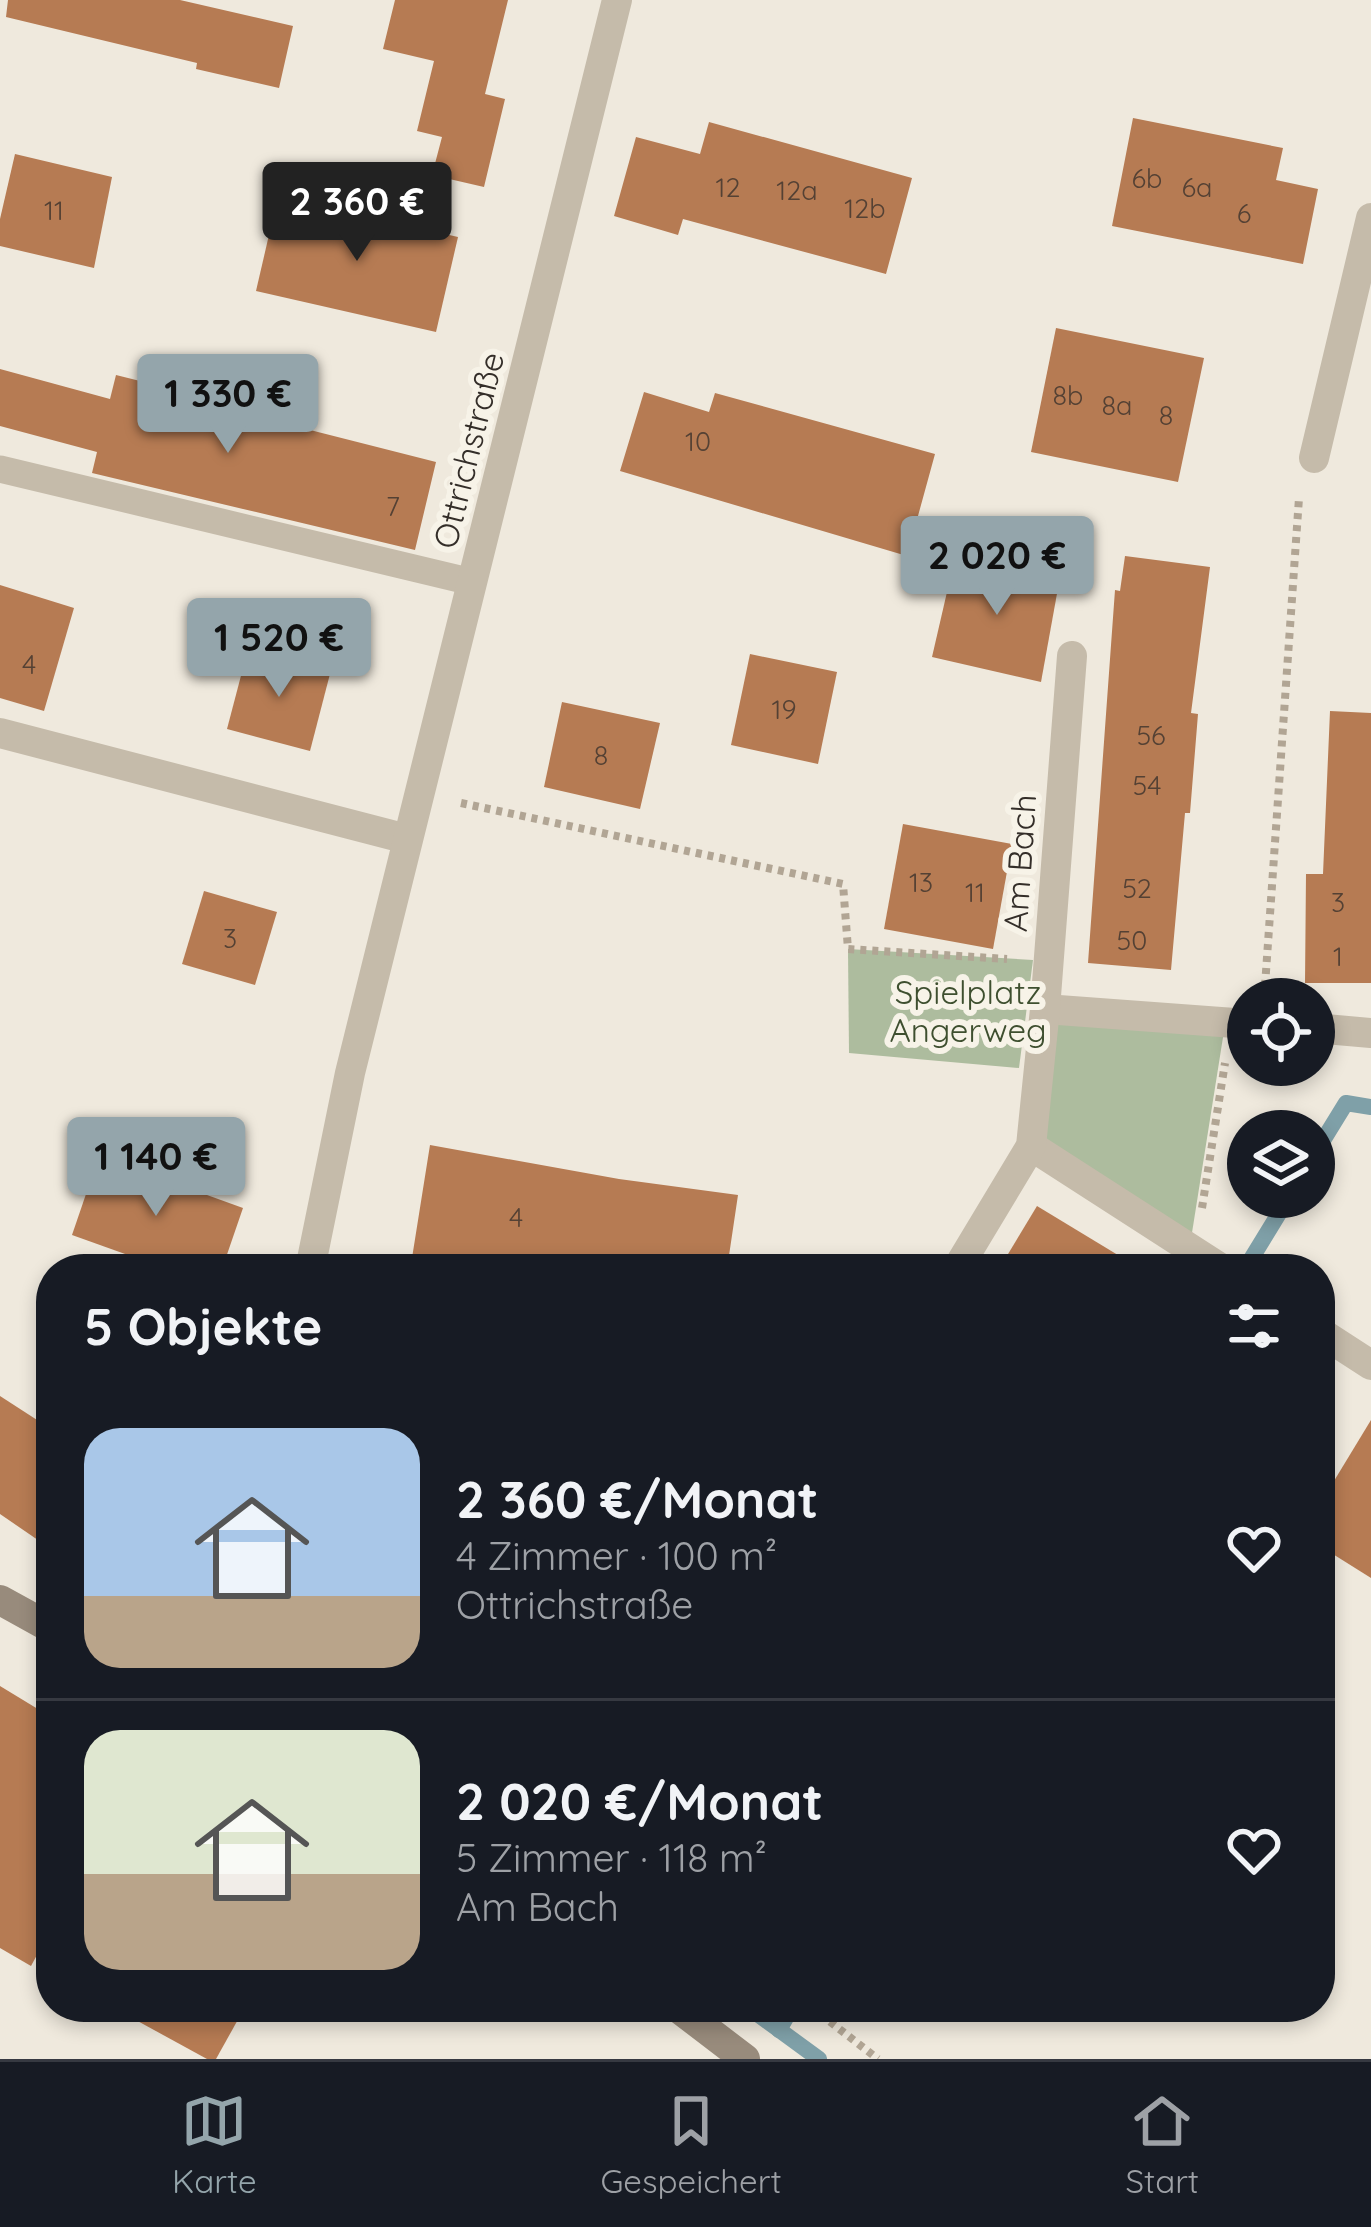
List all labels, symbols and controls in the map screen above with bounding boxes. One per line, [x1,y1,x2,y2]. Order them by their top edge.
house number: 6b [1132,161,1162,195]
pin: 2 360 € [246,162,468,264]
house number: 12 [716,170,740,204]
house number: 6a [1182,170,1212,204]
house number: 12a [776,173,818,207]
text: 2 360 € [290,176,424,225]
house number: 12b [844,191,886,225]
house number: 11 [44,193,64,227]
house number: 6 [1237,196,1251,230]
street label: Ottrichstraße [424,348,512,552]
pin: 1 330 € [117,354,339,456]
text: 1 330 € [164,368,292,417]
house number: 8b [1053,378,1083,412]
house number: 8a [1102,388,1132,422]
house number: 8 [1159,398,1173,432]
house number: 10 [685,424,711,458]
house number: 7 [386,489,400,523]
pin: 2 020 € [886,516,1108,618]
text: 2 020 € [928,530,1066,579]
pin: 1 520 € [168,598,390,700]
text: 1 520 € [214,612,344,661]
house number: 4 [22,647,36,681]
house number: 19 [771,692,797,726]
house number: 56 [1136,718,1166,752]
house number: 8 [594,738,608,772]
house number: 54 [1133,768,1161,802]
street label: Am Bach [994,793,1044,933]
house number: 13 [909,865,933,899]
house number: 52 [1122,871,1152,905]
house number: 11 [965,875,985,909]
house number: 3 [1331,885,1345,919]
house number: 3 [223,921,237,955]
house number: 50 [1117,923,1147,957]
house number: 1 [1333,939,1343,973]
park label: Spielplatz Angerweg [889,971,1047,1050]
map controls [1227,978,1335,1218]
button: locate [1227,978,1335,1086]
button: layers [1227,1110,1335,1218]
pin: 1 140 € [45,1117,267,1219]
text: 1 140 € [94,1131,218,1180]
house number: 4 [509,1200,523,1234]
icon: filters [1221,1293,1287,1359]
text: 5 Objekte [84,1294,322,1358]
text: 2 360 €/Monat [456,1467,818,1531]
icon: home [180,1476,324,1620]
icon: heart [1221,1515,1287,1581]
text: 4 Zimmer · 100 m² [456,1531,777,1580]
text: Ottrichstraße [456,1580,693,1629]
text: 2 020 €/Monat [456,1769,823,1833]
icon: home [180,1778,324,1922]
icon: heart [1221,1817,1287,1883]
text: 5 Zimmer · 118 m² [456,1833,767,1882]
text: Am Bach [456,1882,619,1931]
tab: Karte [172,2088,257,2201]
tab: Gespeichert [600,2088,782,2201]
tab: Start [1125,2088,1199,2201]

